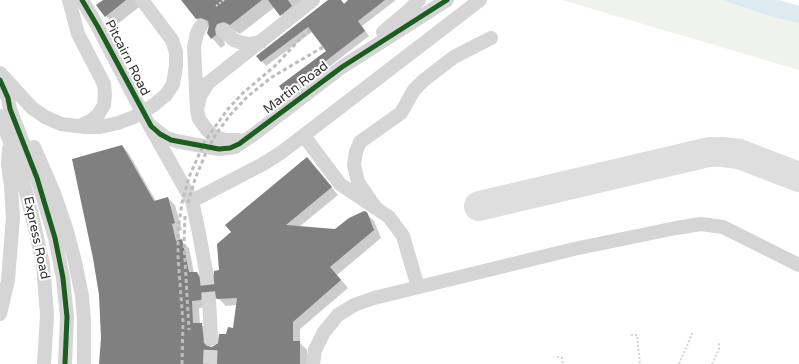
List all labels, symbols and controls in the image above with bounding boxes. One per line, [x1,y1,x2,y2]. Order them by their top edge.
street label: Pitcairn Road [101,17,153,99]
street label: Martin Road [261,59,331,117]
street label: Express Road [20,195,52,281]

